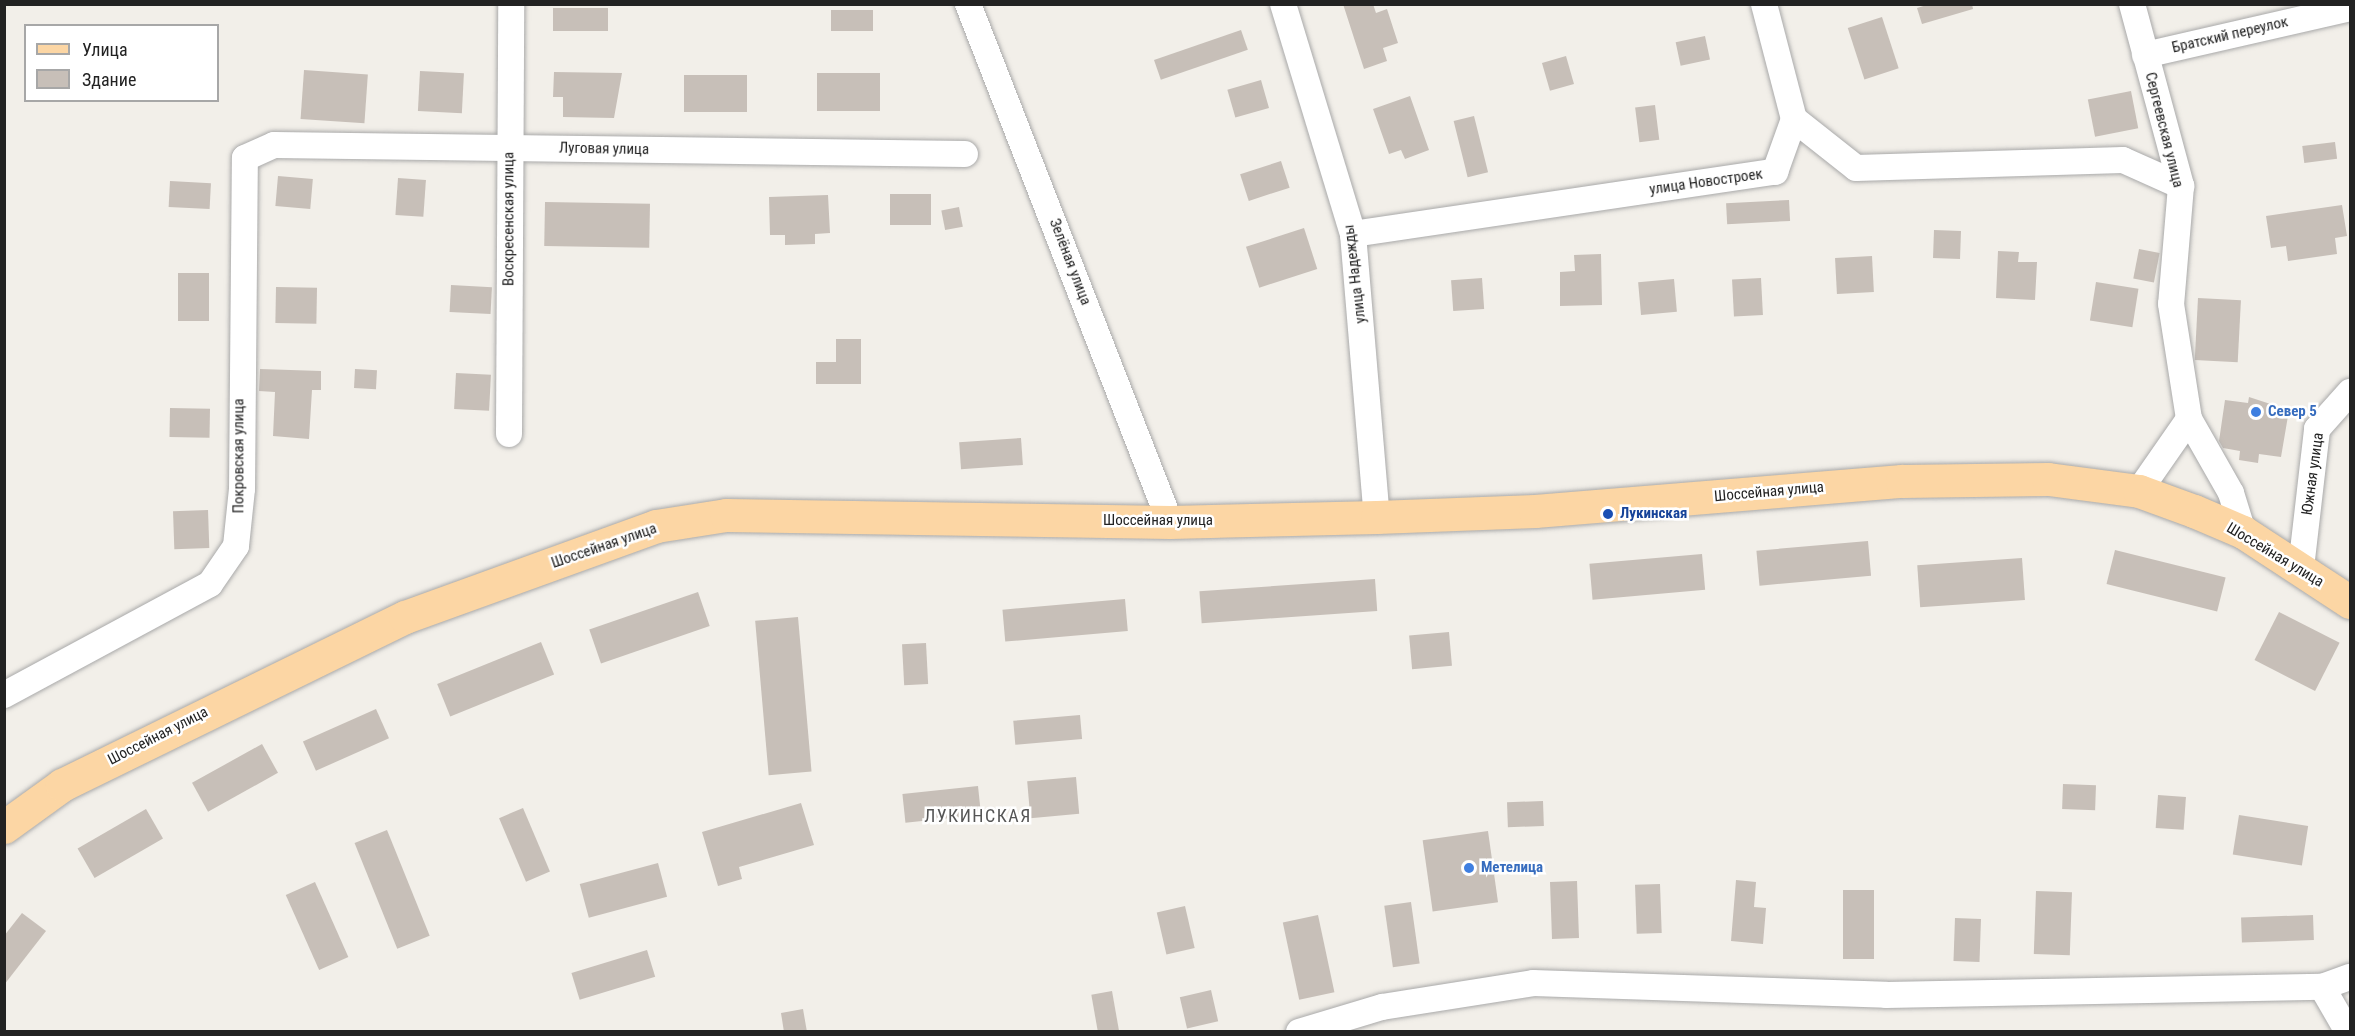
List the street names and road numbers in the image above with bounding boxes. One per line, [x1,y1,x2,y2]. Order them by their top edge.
street label: Братский переулок [2170,13,2290,57]
street label: Сергеевская улица [2141,70,2187,190]
street label: Луговая улица [559,139,649,159]
street label: Воскресенская улица [500,152,518,286]
street label: улица Новостроек [1648,165,1764,199]
street label: Зелёная улица [1045,216,1095,308]
street label: улица Надежды [1340,224,1370,324]
street label: Покровская улица [230,399,248,513]
street label: Южная улица [2298,432,2328,516]
street label: Шоссейная улица [1713,478,1825,506]
street label: Шоссейная улица [1103,512,1213,530]
street label: Шоссейная улица [2223,519,2327,591]
street label: Шоссейная улица [549,520,659,572]
street label: Шоссейная улица [105,703,211,769]

